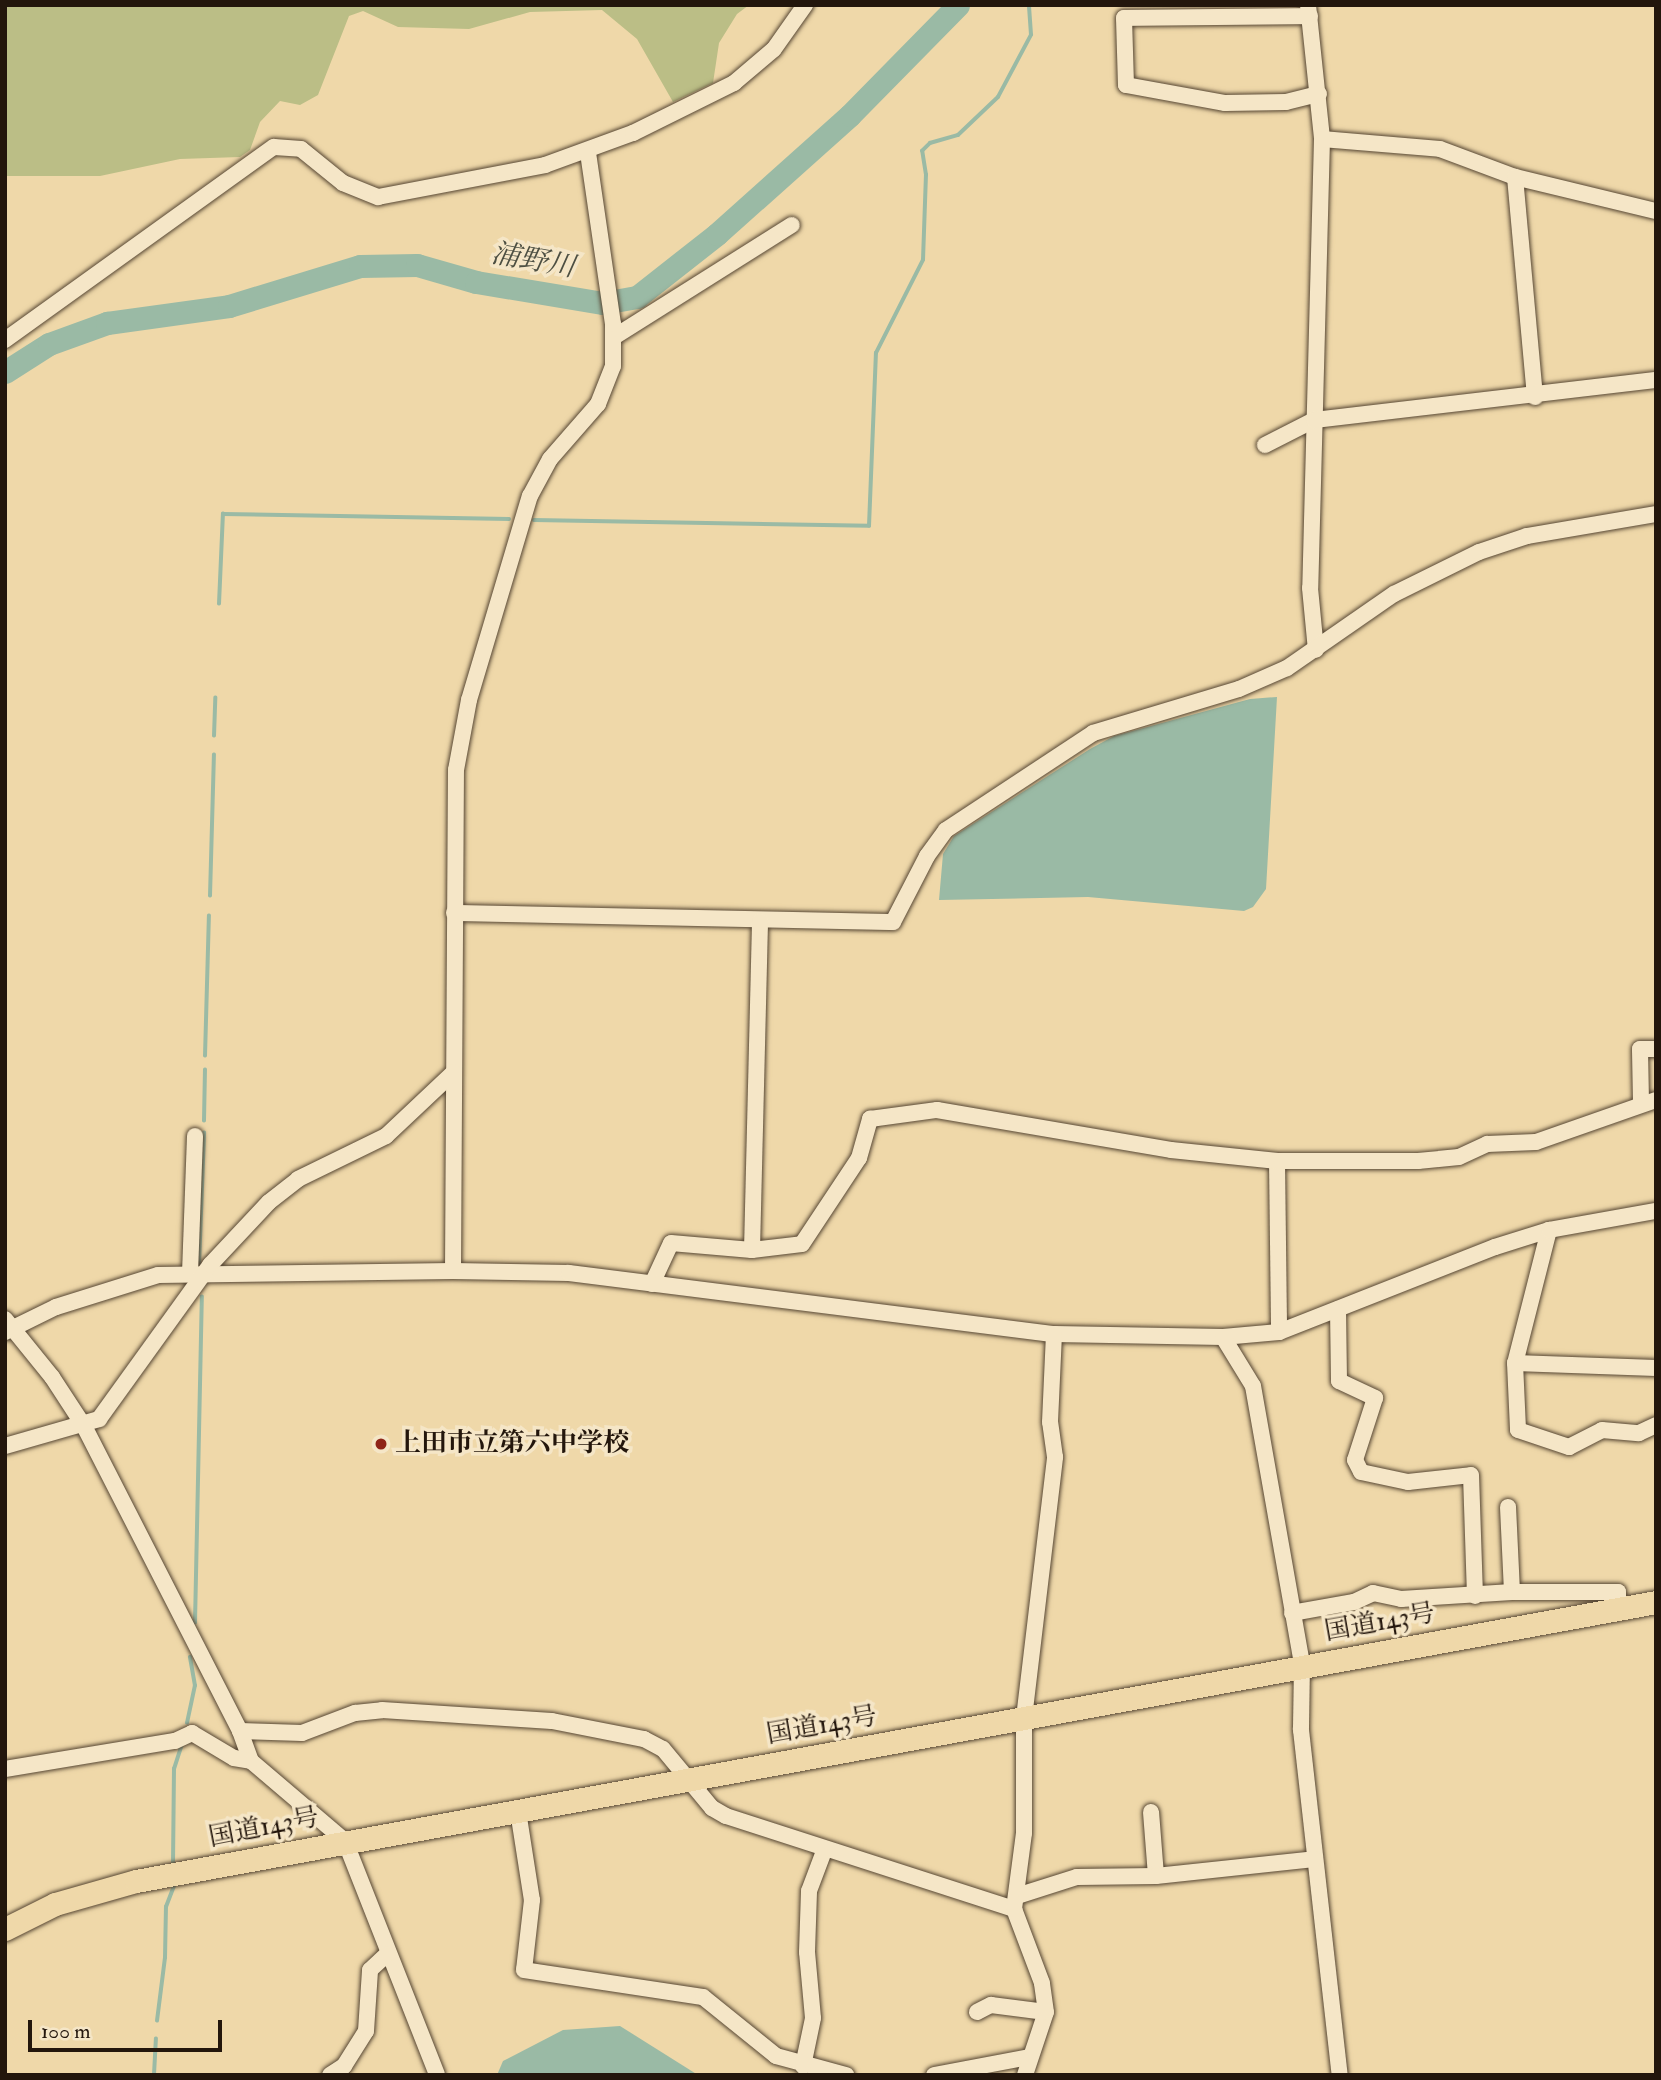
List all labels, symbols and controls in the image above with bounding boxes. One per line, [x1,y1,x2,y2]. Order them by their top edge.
water label: 浦野川 [489,237,577,285]
place label: 上田市立第六中学校 [395,1428,629,1460]
marker: 上田市立第六中学校 [373,1436,389,1452]
street label: 国道143号 [1322,1598,1438,1648]
street label: 国道143号 [764,1701,880,1751]
street label: 国道143号 [206,1802,322,1854]
scale bar [32,2007,226,2050]
text: 100 m [41,2018,91,2045]

